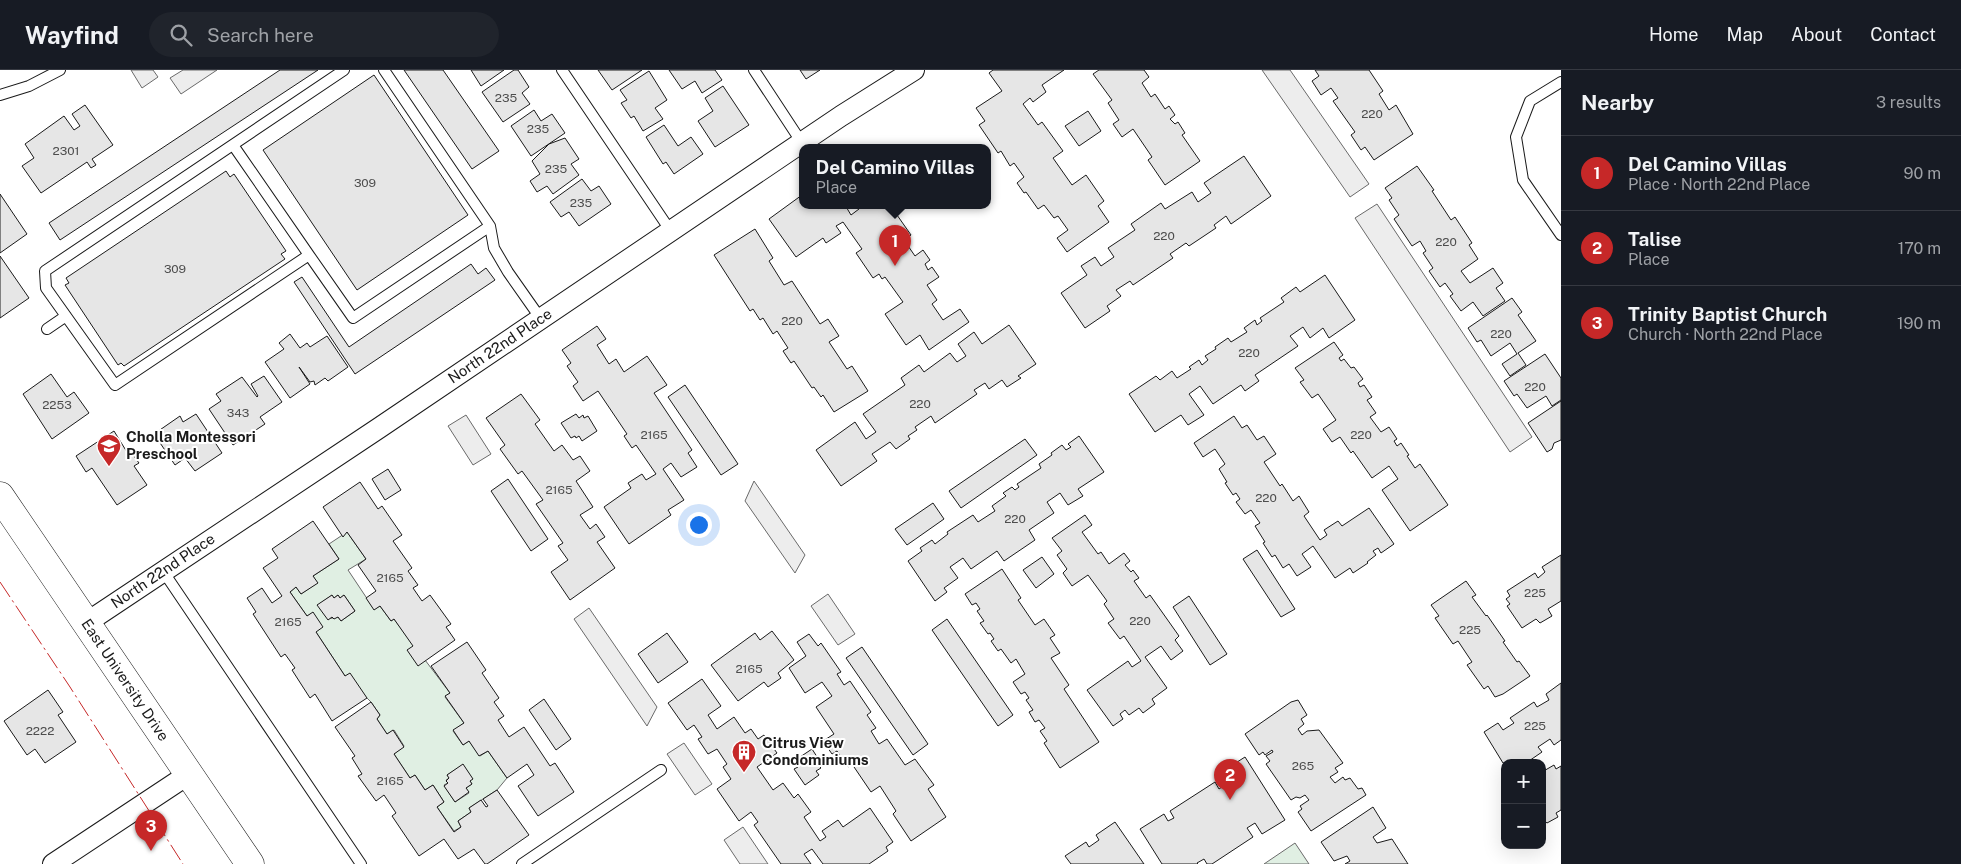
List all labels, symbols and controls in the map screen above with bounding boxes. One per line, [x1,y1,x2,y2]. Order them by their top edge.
search box [149,12,499,57]
text: Wayfind [25,21,119,49]
icon: search [167,21,195,49]
text: Search here [207,24,314,46]
text: Home [1649,24,1699,45]
text: Map [1727,24,1763,45]
text: About [1791,24,1842,45]
text: Contact [1870,24,1936,45]
text: Nearby [1581,90,1654,115]
house number: 235 [495,91,518,105]
text: 3 results [1876,93,1941,112]
house number: 220 [1361,107,1383,121]
house number: 235 [527,122,550,136]
house number: 2301 [53,144,79,158]
popup [799,144,991,209]
text: Del Camino Villas [1628,153,1787,175]
text: Del Camino Villas [816,156,974,178]
house number: 235 [545,162,568,176]
text: 1 [1594,164,1600,183]
text: 90 m [1904,164,1941,183]
text: Place · North 22nd Place [1628,175,1810,194]
house number: 309 [354,176,376,190]
text: Place [816,178,857,197]
house number: 235 [570,196,593,210]
pin: 1 [879,225,911,266]
text: Talise [1628,228,1682,250]
house number: 220 [1153,229,1175,243]
house number: 220 [1435,235,1457,249]
text: 2 [1592,239,1602,258]
text: 170 m [1898,239,1941,258]
text: Place [1628,250,1670,269]
house number: 309 [164,262,186,276]
text: Trinity Baptist Church [1628,303,1827,325]
street label: North 22nd Place [445,305,555,387]
house number: 220 [781,314,803,328]
text: 3 [1592,314,1602,333]
text: 190 m [1897,314,1941,333]
text: Church · North 22nd Place [1628,325,1823,344]
house number: 220 [1490,327,1512,341]
house number: 220 [1238,346,1260,360]
house number: 220 [1524,380,1546,394]
house number: 220 [909,397,931,411]
house number: 2253 [42,398,72,412]
house number: 343 [227,406,249,420]
place label: Cholla Montessori Preschool [126,428,256,462]
house number: 2165 [640,428,668,442]
house number: 220 [1350,428,1372,442]
school or university icon: Cholla Montessori Preschool [96,433,122,467]
house number: 2165 [545,483,573,497]
house number: 220 [1255,491,1277,505]
your location [686,512,712,538]
house number: 220 [1004,512,1026,526]
street label: North 22nd Place [108,530,218,612]
house number: 2165 [376,571,404,585]
house number: 225 [1524,586,1546,600]
house number: 220 [1129,614,1151,628]
street label: East University Drive [78,615,173,744]
house number: 2165 [274,615,302,629]
house number: 225 [1459,623,1481,637]
house number: 2165 [735,662,763,676]
house number: 225 [1524,719,1546,733]
house number: 2222 [26,724,54,738]
place label: Citrus View Condominiums [762,734,869,768]
building icon: Citrus View Condominiums [731,739,757,773]
pin: 2 [1214,759,1246,800]
house number: 265 [1292,759,1314,773]
map controls [1501,759,1546,849]
button: + [1501,759,1546,804]
house number: 2165 [376,774,404,788]
button: − [1501,804,1546,849]
pin: 3 [135,810,167,851]

